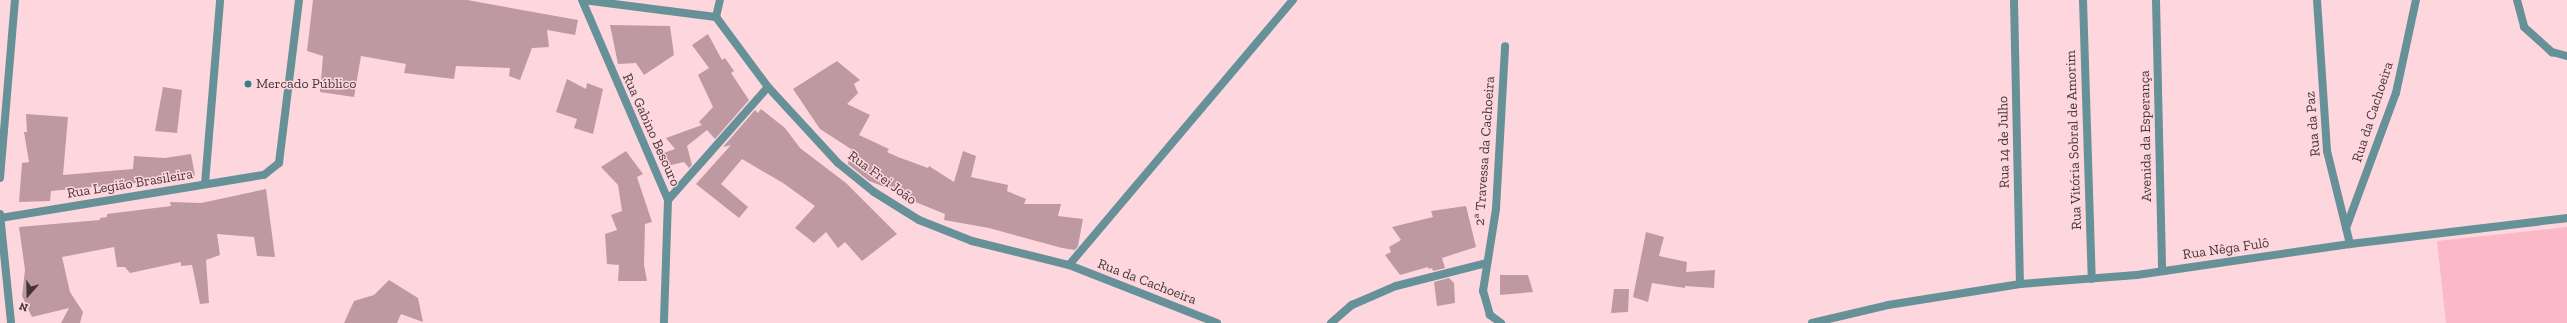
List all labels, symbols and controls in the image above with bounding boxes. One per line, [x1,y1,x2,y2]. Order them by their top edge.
street label: Rua Vitória Sobral de Amorim [2062,49,2086,231]
street label: Rua da Cachoeira [2349,60,2397,164]
street label: Avenida da Esperança [2136,70,2156,202]
street label: Rua Gabino Besouro [619,71,683,189]
street label: 2ª Travessa da Cachoeira [1471,75,1499,227]
place label: Mercado Público [256,76,356,92]
marker: Mercado Público [243,79,253,89]
street label: Rua da Paz [2302,91,2324,157]
street label: Rua 14 de Julho [1995,96,2013,188]
street label: Rua Frei João [844,147,920,209]
street label: Rua Legião Brasileira [66,166,194,202]
street label: Rua Nêga Fulô [2182,235,2270,263]
street label: Rua da Cachoeira [1095,255,1199,309]
north arrow [8,275,48,315]
text: N [18,299,30,314]

